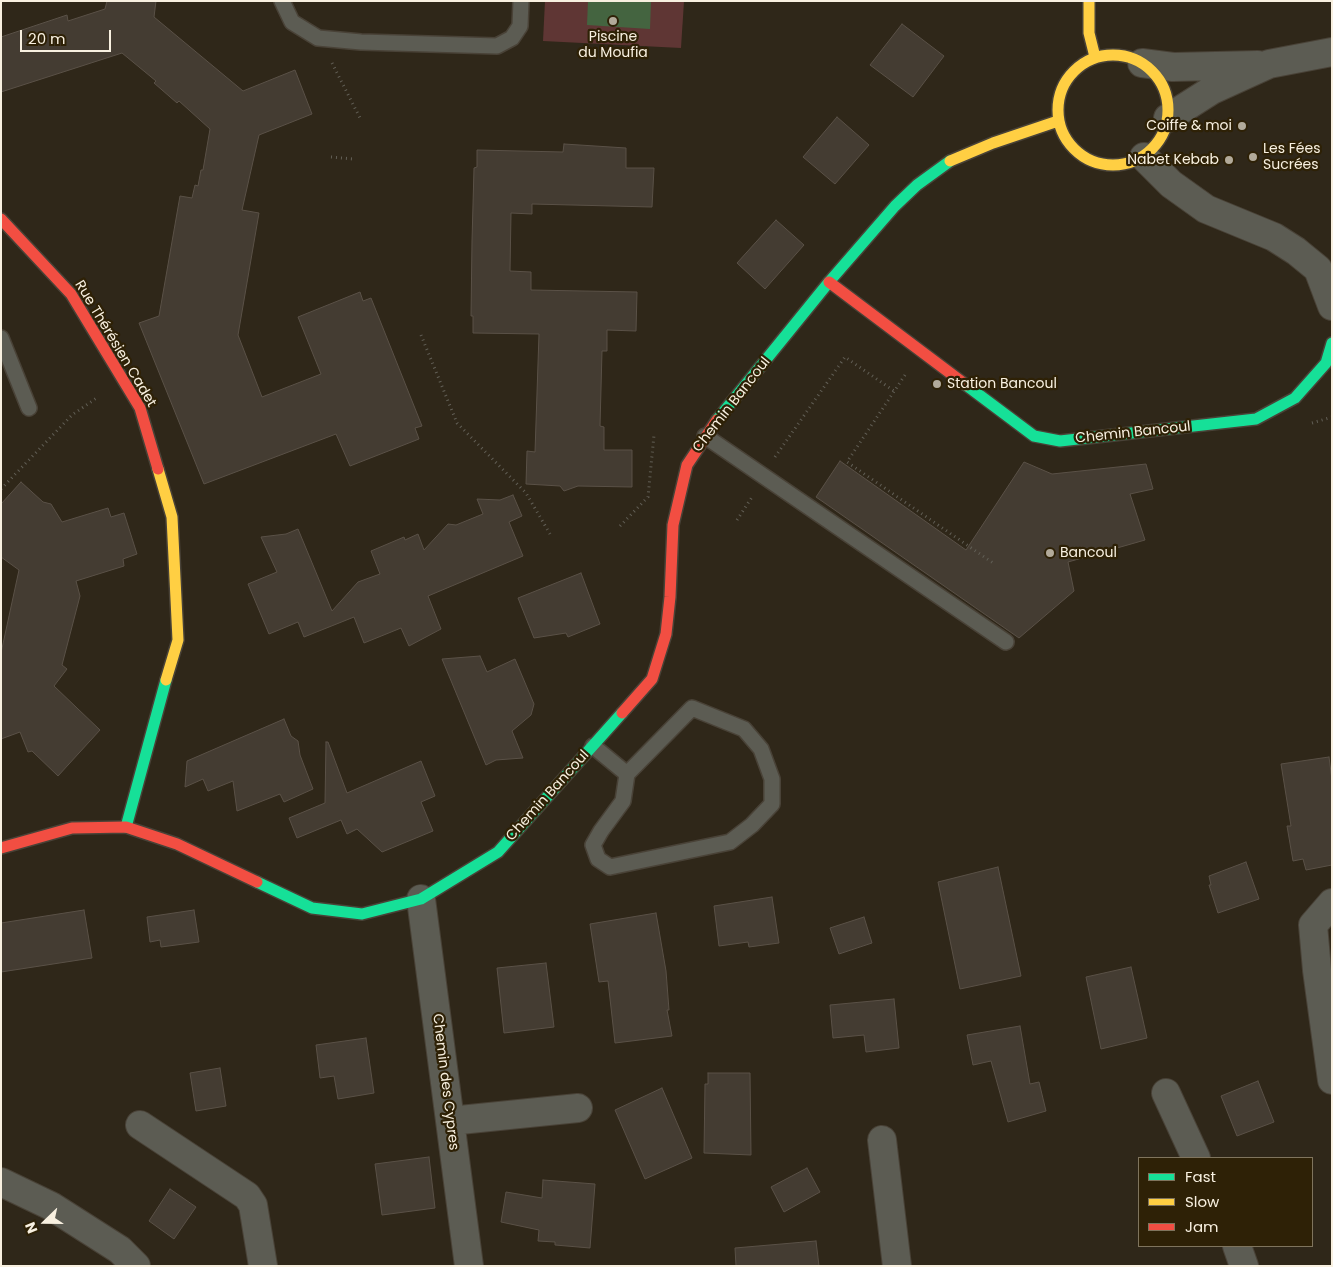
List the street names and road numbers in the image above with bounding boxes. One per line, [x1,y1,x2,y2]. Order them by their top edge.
street label: Rue Thérésien Cadet [71,278,159,410]
street label: Chemin Bancoul [690,354,774,456]
street label: Chemin Bancoul [1075,419,1191,447]
street label: Chemin Bancoul [503,747,593,845]
street label: Chemin des Cypres [428,1013,462,1151]

